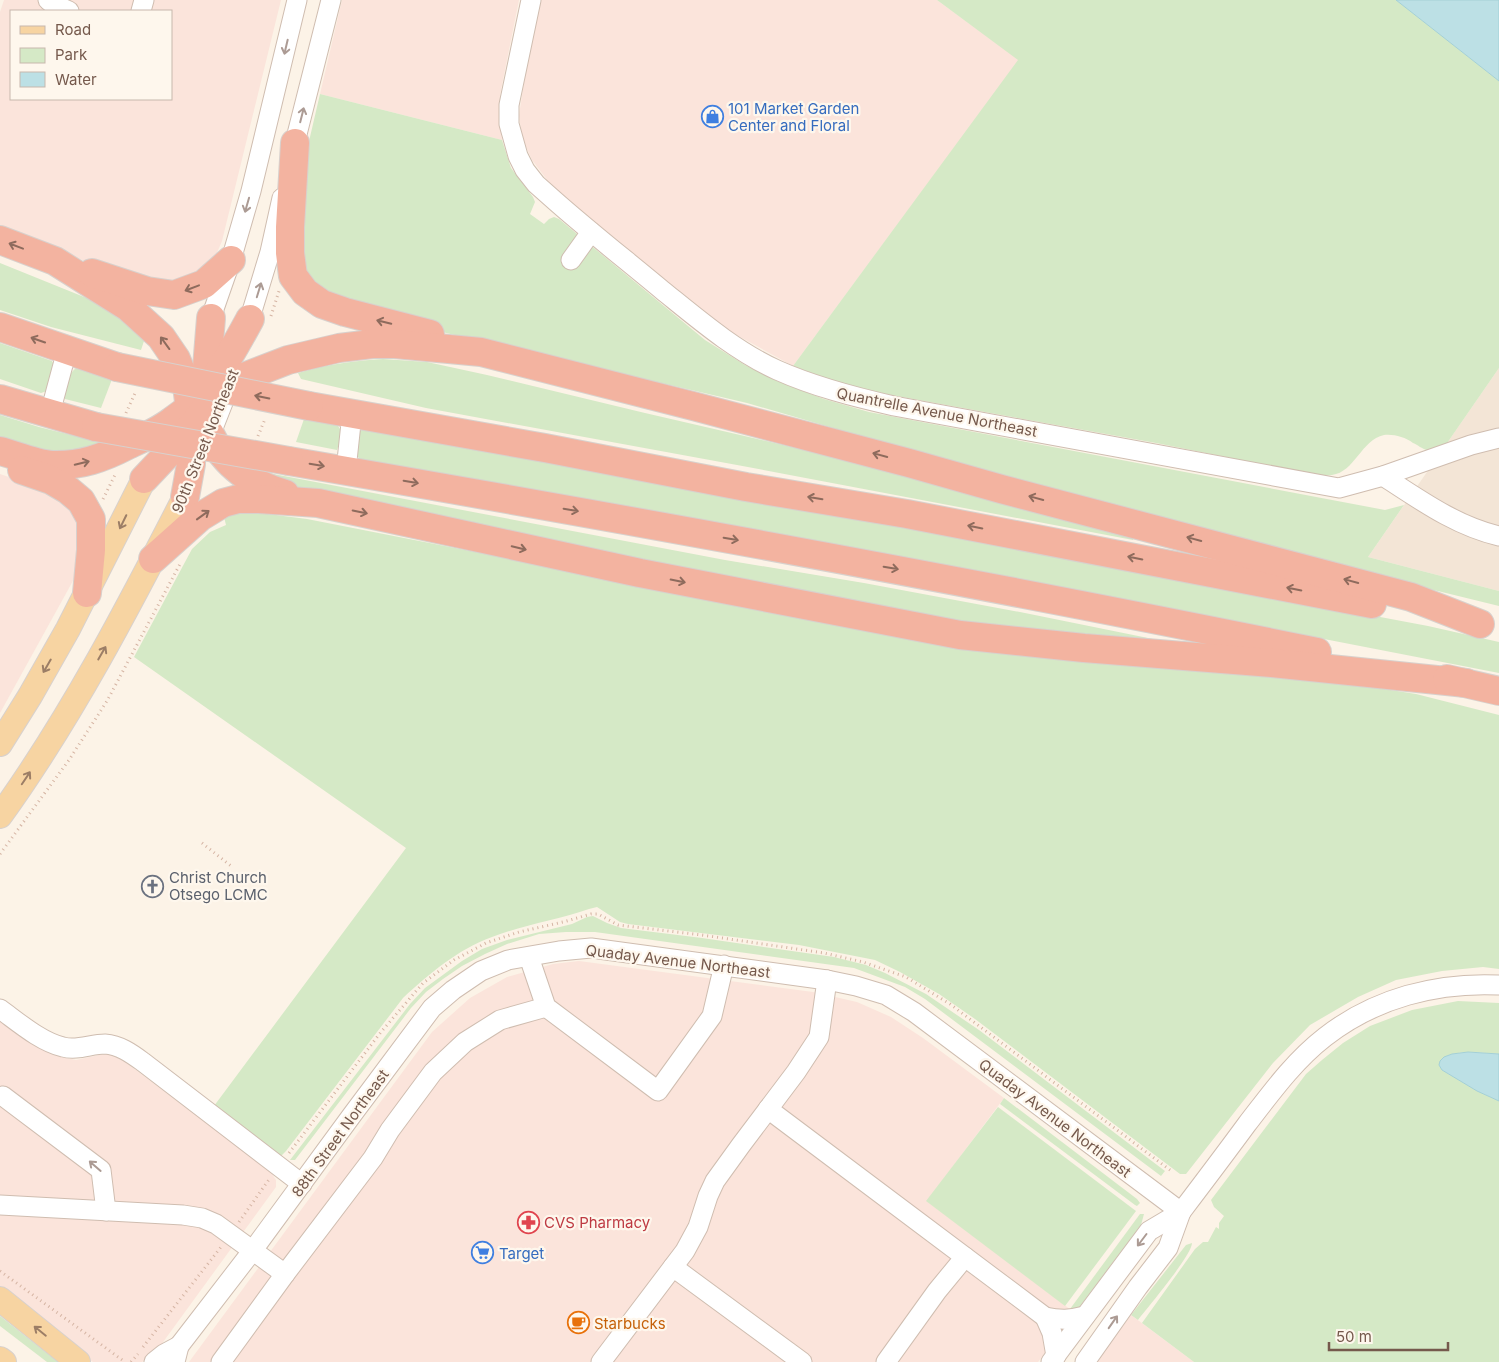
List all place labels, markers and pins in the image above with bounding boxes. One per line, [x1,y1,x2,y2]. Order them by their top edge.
place label: 101 Market Garden Center and Floral [728,99,859,135]
shop icon: 101 Market Garden Center and Floral [700,105,724,129]
place label: Christ Church Otsego LCMC [169,868,268,904]
church icon: Christ Church Otsego LCMC [141,874,165,898]
pharmacy icon: CVS Pharmacy [516,1210,540,1234]
place label: CVS Pharmacy [544,1213,651,1232]
supermarket icon: Target [471,1241,495,1265]
place label: Target [499,1244,544,1263]
cafe icon: Starbucks [566,1311,590,1335]
place label: Starbucks [594,1314,666,1333]

